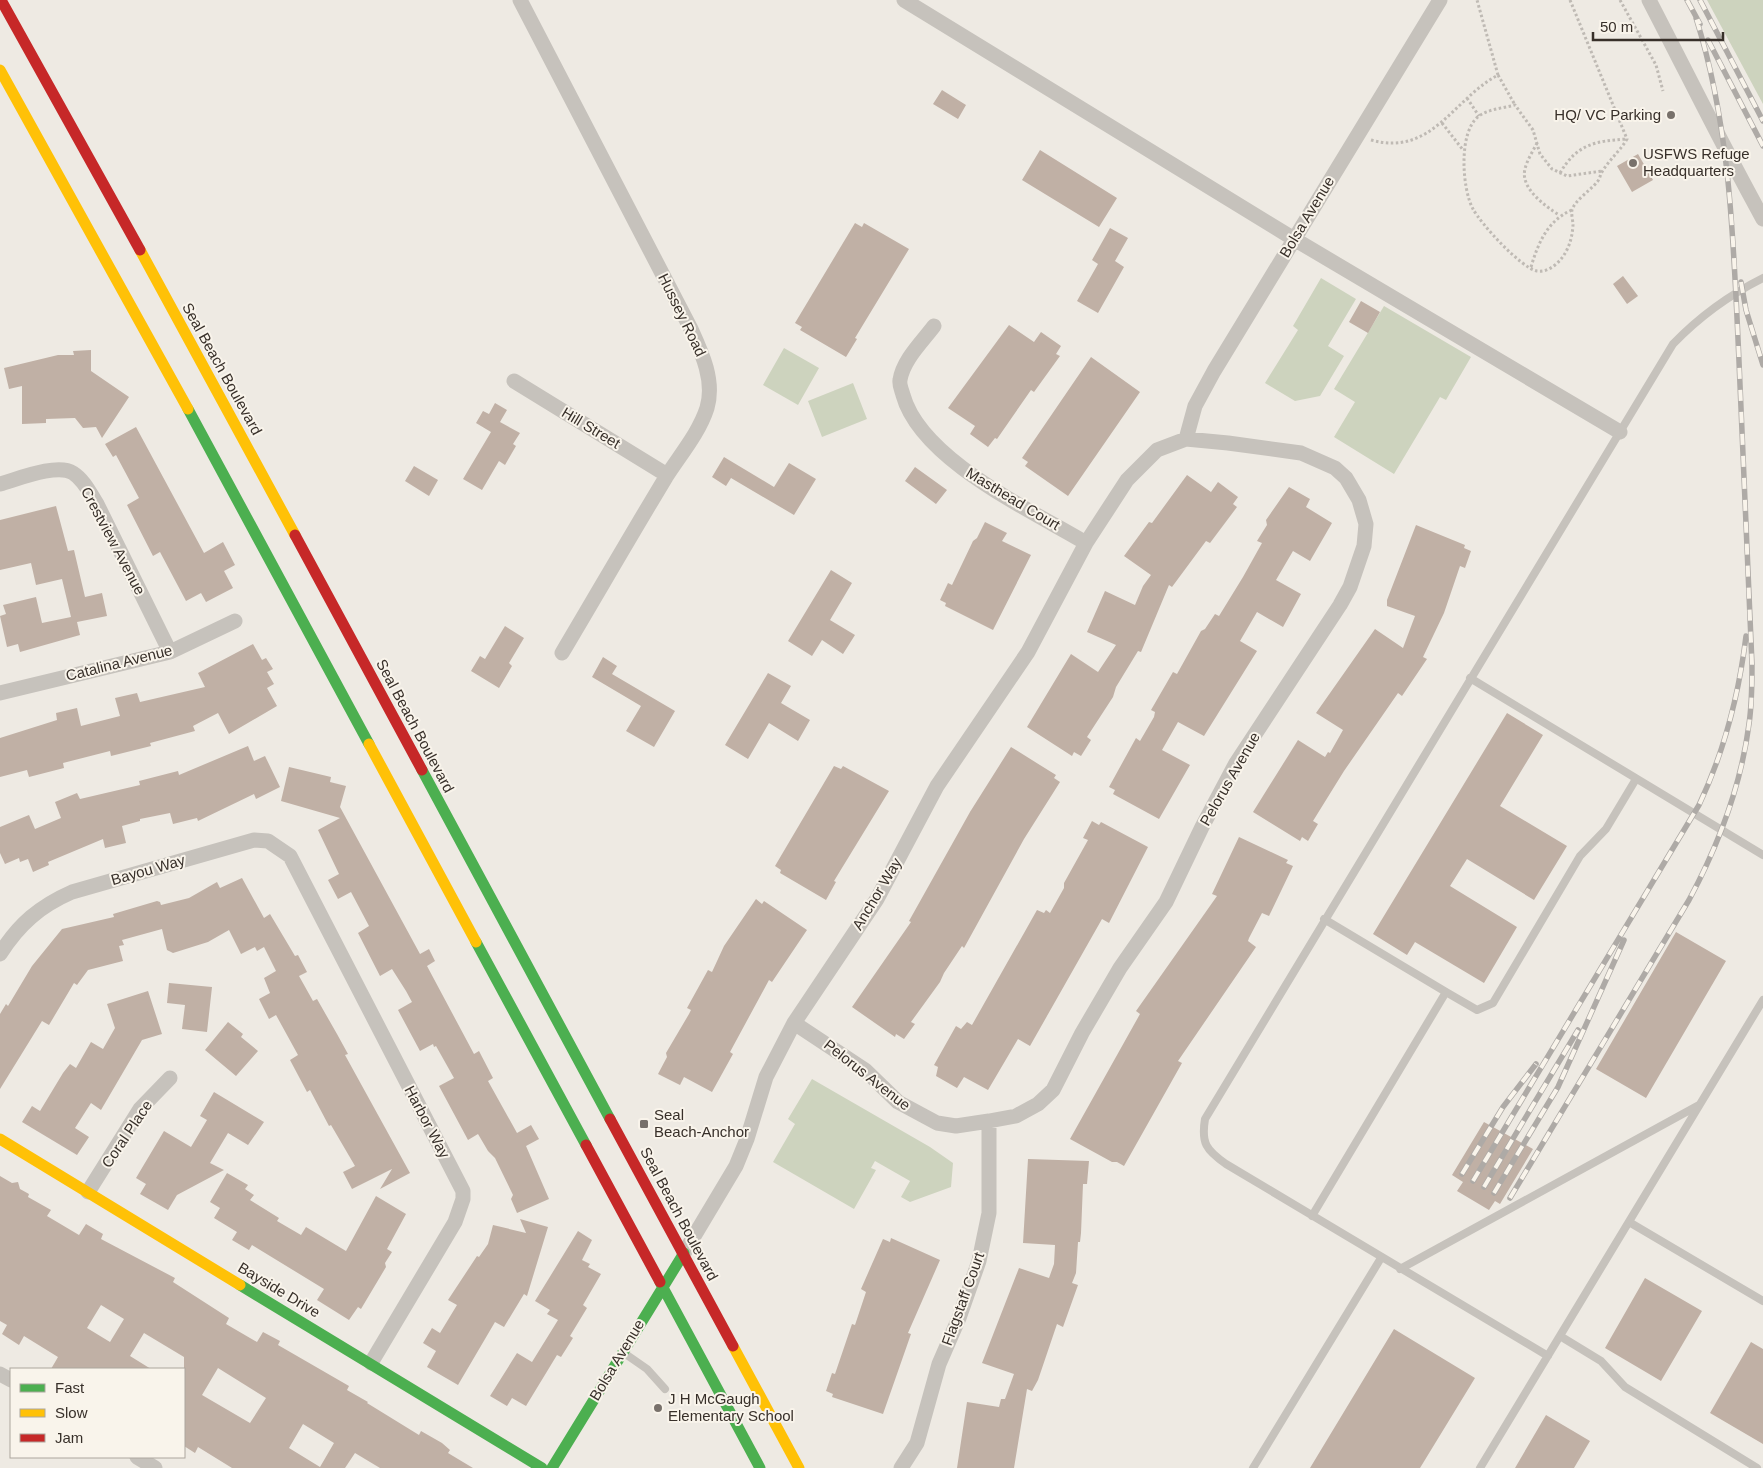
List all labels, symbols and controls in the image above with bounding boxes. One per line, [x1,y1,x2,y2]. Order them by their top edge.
scale bar [1593,10,1723,42]
text: 50 m [1600,18,1633,35]
place label: HQ/ VC Parking [1554,106,1661,123]
marker: HQ/ VC Parking [1665,109,1677,121]
place label: USFWS Refuge Headquarters [1643,145,1750,179]
marker: USFWS Refuge Headquarters [1627,157,1639,169]
street label: Bolsa Avenue [1276,173,1337,260]
street label: Hussey Road [655,271,710,359]
street label: Seal Beach Boulevard [179,300,266,438]
street label: Hill Street [559,404,624,452]
street label: Masthead Court [963,464,1064,534]
street label: Crestview Avenue [78,484,149,598]
street label: Catalina Avenue [64,641,174,684]
street label: Seal Beach Boulevard [373,656,458,795]
street label: Pelorus Avenue [1196,729,1263,828]
street label: Bayou Way [109,851,187,888]
street label: Anchor Way [848,854,905,933]
street label: Pelorus Avenue [821,1036,914,1114]
street label: Harbor Way [401,1083,454,1161]
street label: Coral Place [98,1097,155,1171]
place label: Seal Beach-Anchor [654,1106,749,1140]
marker: Seal Beach-Anchor [638,1118,650,1130]
street label: Seal Beach Boulevard [637,1144,722,1283]
street label: Flagstaff Court [938,1249,988,1348]
street label: Bayside Drive [235,1258,323,1321]
street label: Bolsa Avenue [586,1316,647,1403]
legend [10,1368,185,1458]
text: Fast [55,1379,85,1396]
place label: J H McGaugh Elementary School [668,1390,794,1424]
marker: J H McGaugh Elementary School [652,1402,664,1414]
text: Slow [55,1404,88,1421]
text: Jam [55,1429,83,1446]

